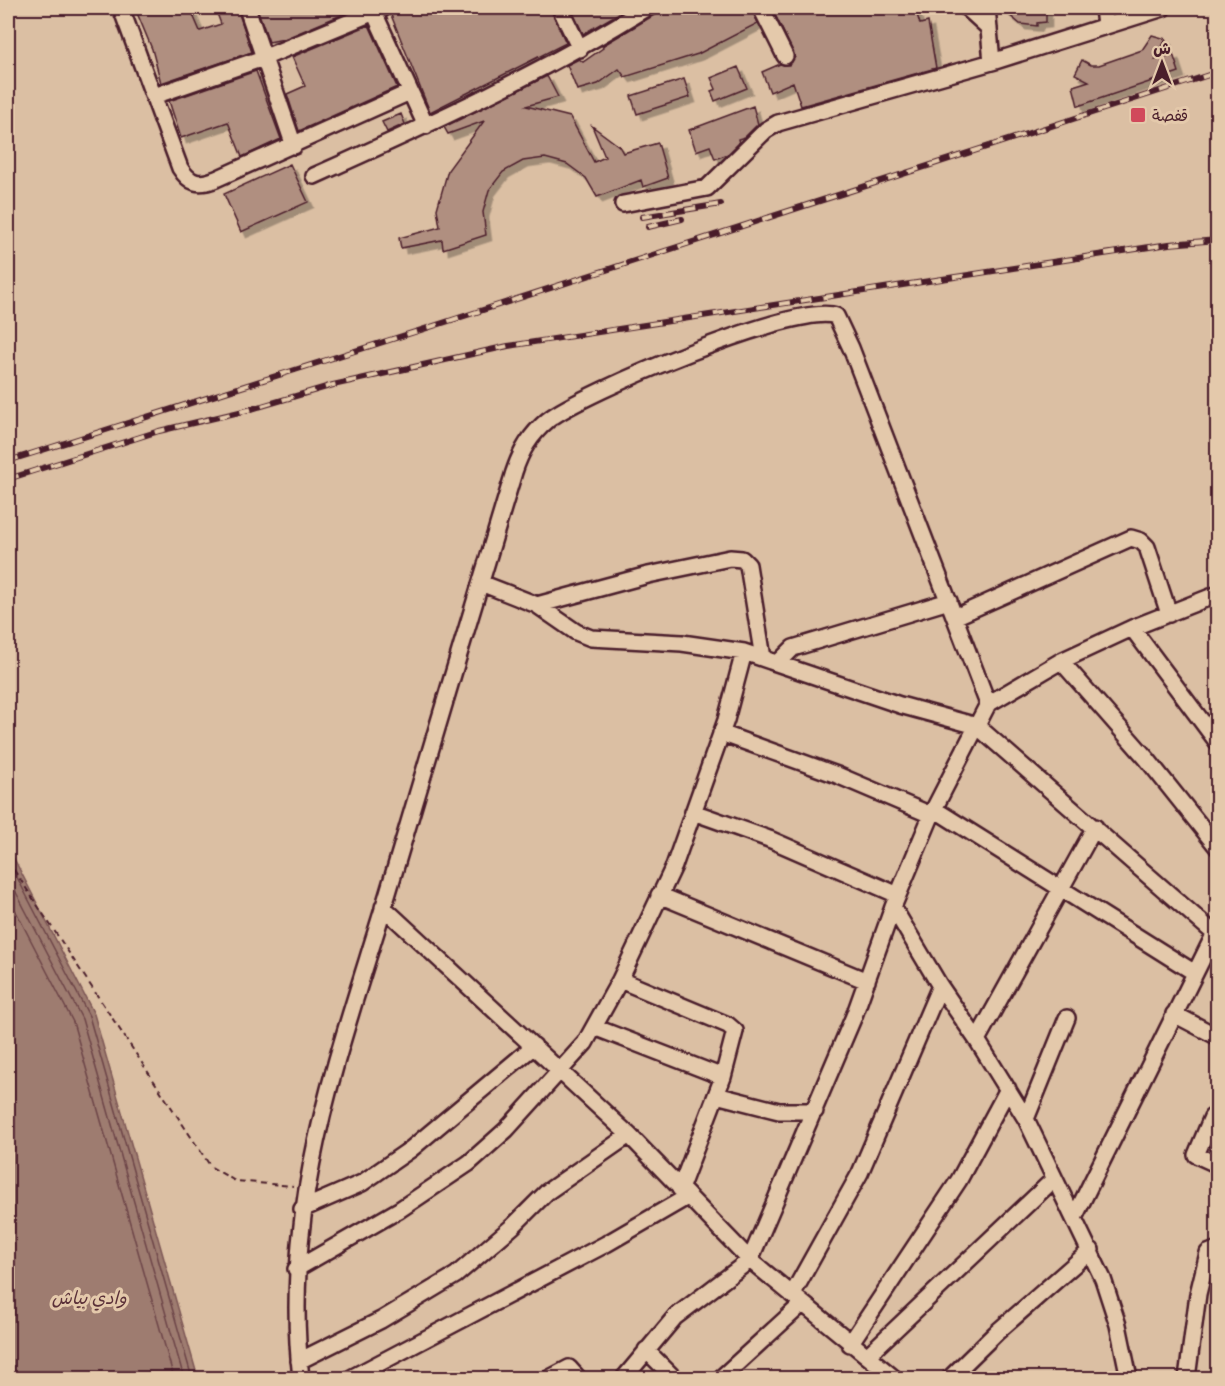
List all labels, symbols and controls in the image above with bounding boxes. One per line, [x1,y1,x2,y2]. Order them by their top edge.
north arrow [1132,33,1192,93]
text: ش [1153,37,1171,59]
place label: قفصة [1152,104,1188,126]
marker: قفصة [1129,106,1147,124]
water label: وادي بياش [51,1285,127,1311]

